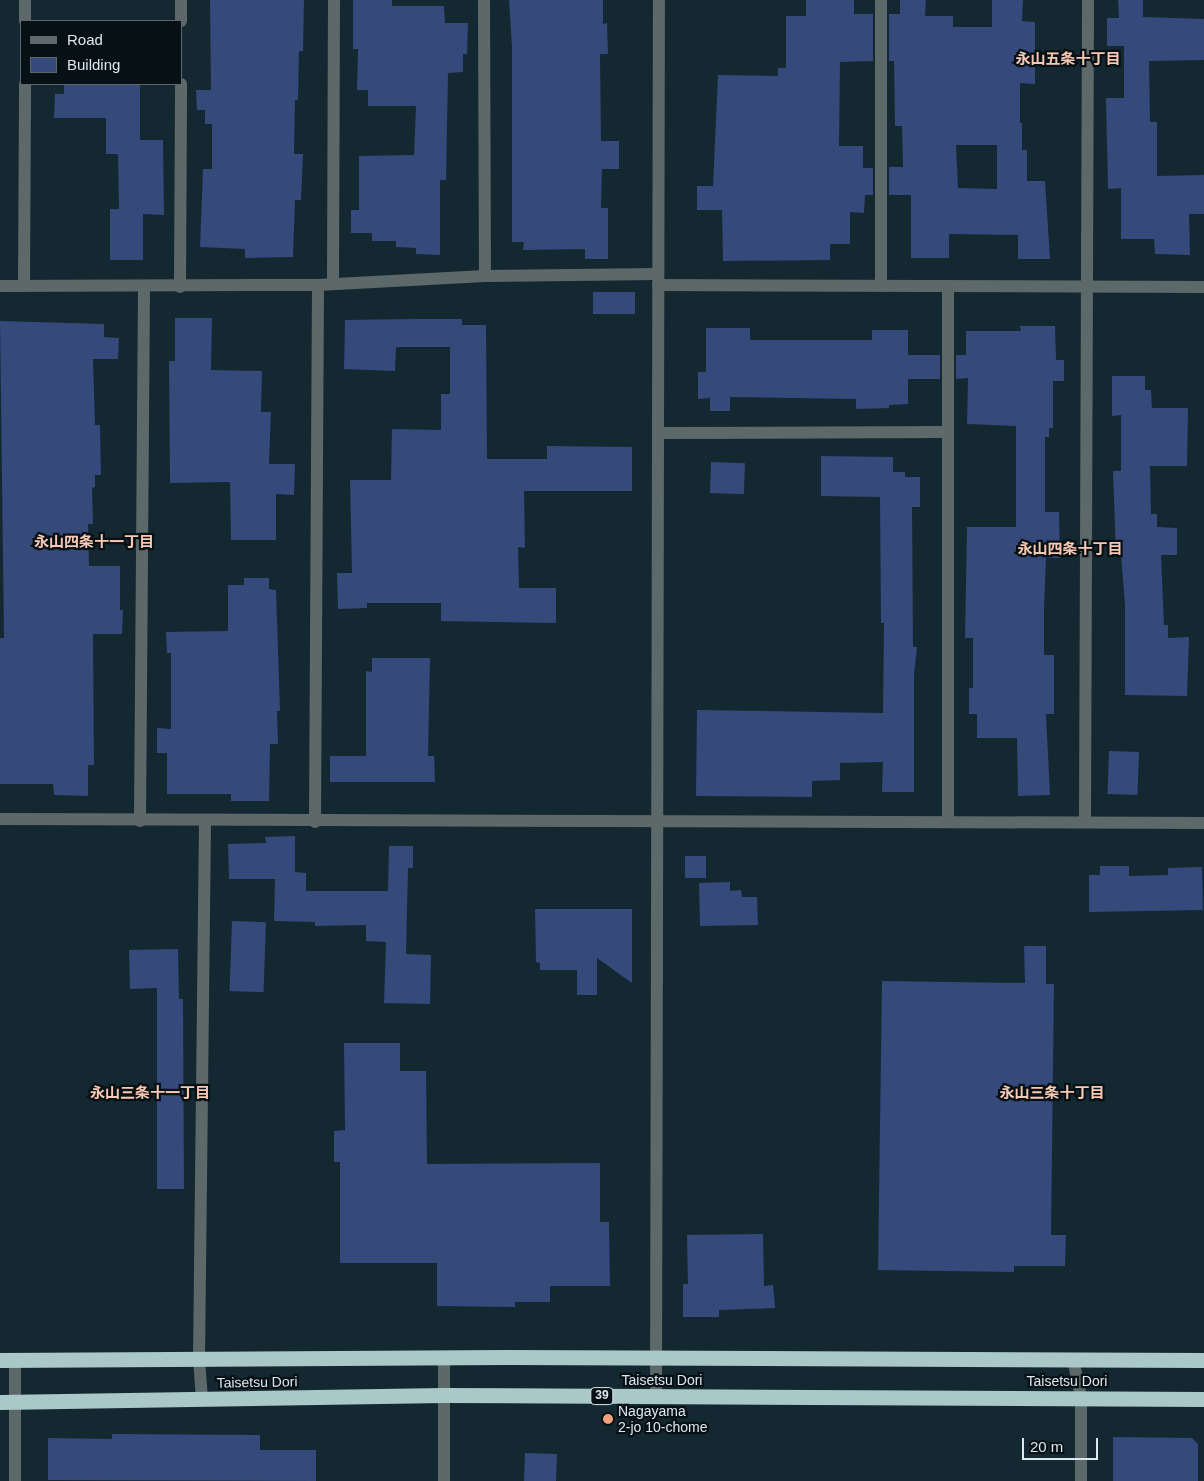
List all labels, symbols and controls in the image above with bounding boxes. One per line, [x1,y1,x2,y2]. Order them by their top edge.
legend [20,20,182,85]
text: Road [67,31,103,48]
district label: 永山五条十丁目 [1016,50,1120,68]
text: Building [67,56,120,73]
district label: 永山四条十一丁目 [34,533,154,551]
district label: 永山四条十丁目 [1018,540,1122,558]
district label: 永山三条十一丁目 [90,1084,210,1102]
district label: 永山三条十丁目 [1000,1084,1104,1102]
street label: Taisetsu Dori [622,1372,702,1388]
street label: Taisetsu Dori [216,1373,298,1391]
street label: Taisetsu Dori [1027,1373,1107,1389]
road number: 39 [590,1386,614,1405]
place label: Nagayama 2-jo 10-chome [618,1403,707,1435]
marker: Nagayama 2-jo 10-chome [602,1413,614,1425]
scale bar [1024,1428,1100,1460]
text: 20 m [1030,1438,1063,1455]

